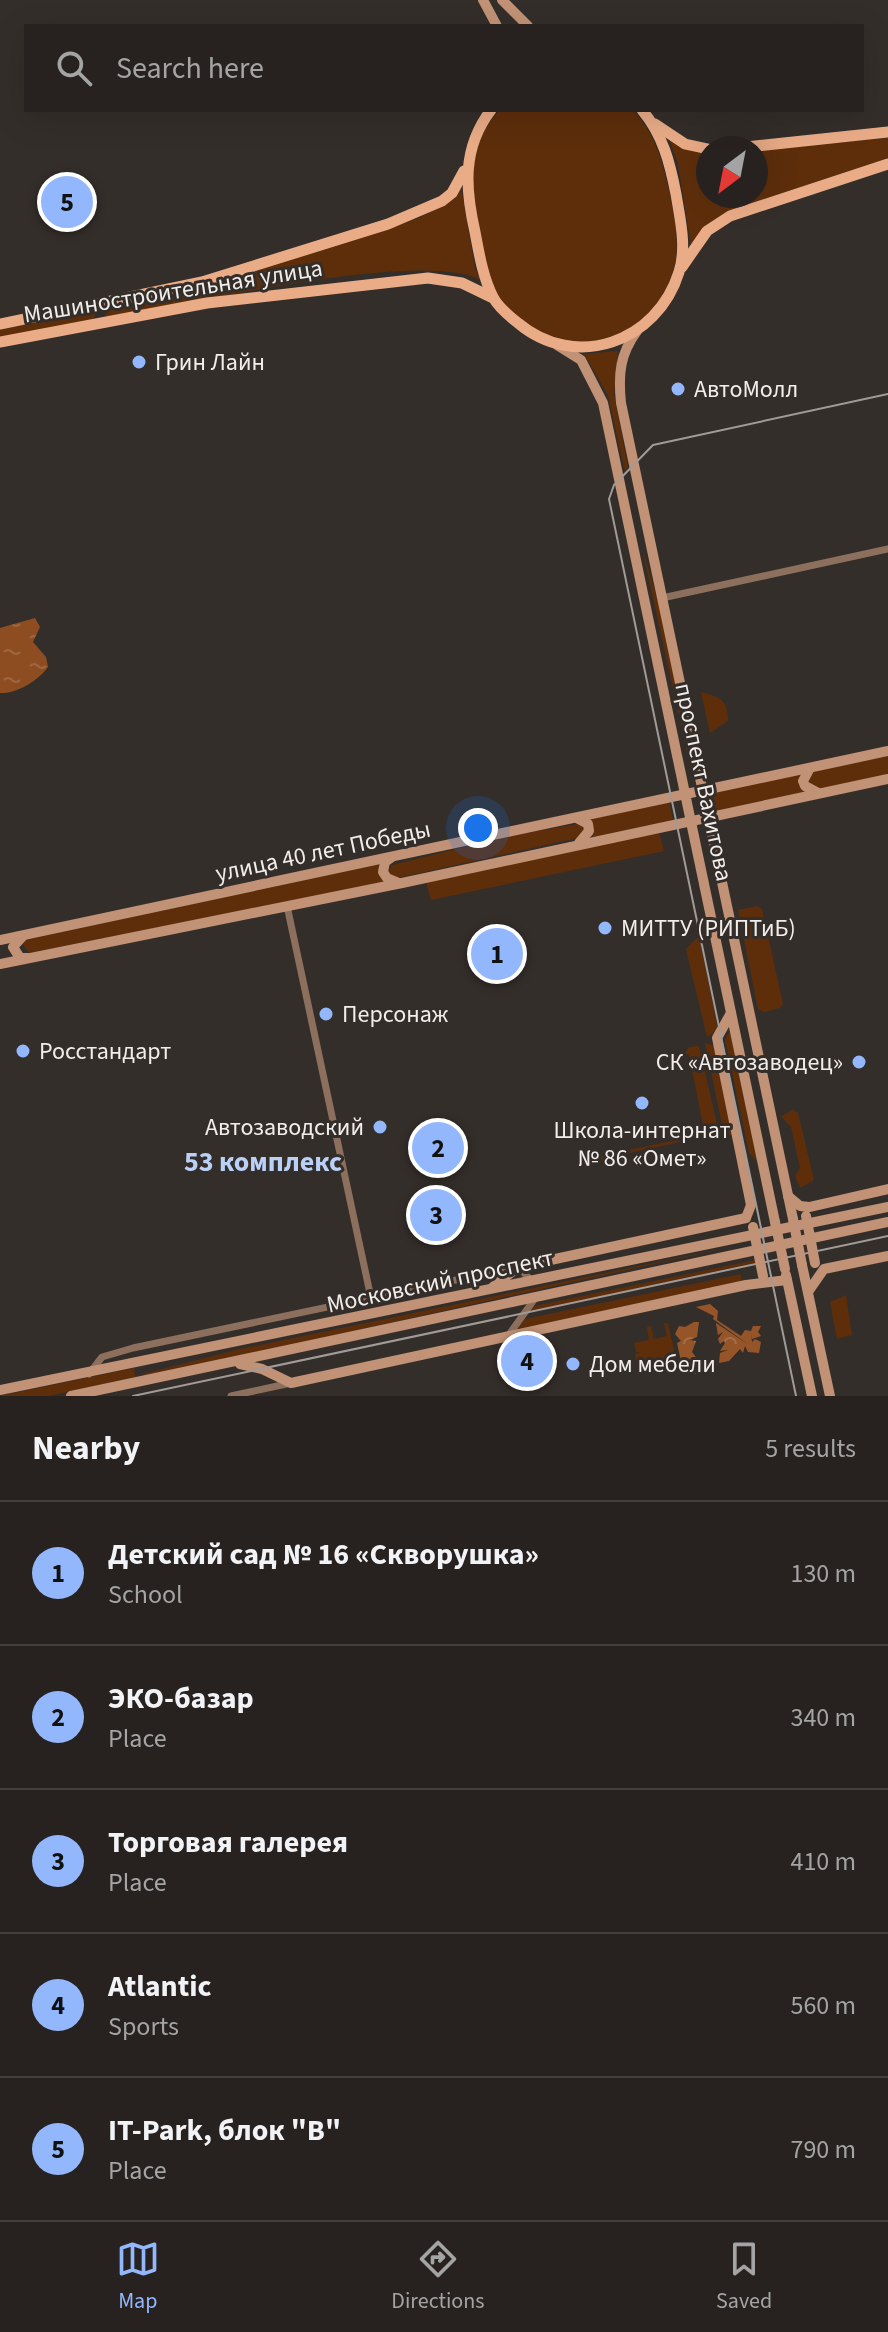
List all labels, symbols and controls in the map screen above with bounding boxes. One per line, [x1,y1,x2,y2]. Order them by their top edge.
search box [24,24,864,112]
icon: search [52,46,96,90]
text: Search here [116,47,264,90]
north arrow [696,136,768,208]
pin: 5 [41,172,93,232]
street label: Машиностроительная улица [21,251,325,332]
place label: Грин Лайн [155,345,265,380]
marker: Грин Лайн [130,353,148,371]
place label: АвтоМолл [694,372,798,407]
marker: АвтоМолл [669,380,687,398]
street label: проспект Вахитова [665,680,742,884]
your location [458,808,498,848]
street label: улица 40 лет Победы [212,812,434,891]
place label: МИТТУ (РИПТиБ) [621,911,796,946]
marker: МИТТУ (РИПТиБ) [596,919,614,937]
pin: 1 [471,924,523,984]
place label: Персонаж [342,997,449,1032]
marker: Персонаж [317,1005,335,1023]
place label: Росстандарт [39,1034,171,1069]
marker: Росстандарт [14,1042,32,1060]
place label: СК «Автозаводец» [656,1045,843,1080]
marker: СК «Автозаводец» [850,1053,868,1071]
marker: Школа-интернат № 86 «Омет» [633,1094,651,1112]
place label: Автозаводский [205,1110,364,1145]
place label: Школа-интернат № 86 «Омет» [553,1113,731,1176]
marker: Автозаводский [371,1118,389,1136]
pin: 2 [412,1118,464,1178]
district label: 53 комплекс [184,1142,342,1182]
pin: 3 [410,1185,462,1245]
street label: Московский проспект [323,1240,557,1323]
pin: 4 [501,1331,553,1391]
place label: Дом мебели [589,1347,716,1382]
marker: Дом мебели [564,1355,582,1373]
text: Nearby [32,1424,140,1473]
text: 5 results [765,1430,856,1467]
text: Детский сад № 16 «Скворушка» [108,1533,539,1576]
text: 1 [51,1555,65,1592]
text: 130 m [790,1555,856,1592]
text: School [108,1576,183,1613]
text: ЭКО-базар [108,1677,254,1720]
text: 2 [51,1699,65,1736]
text: 340 m [790,1699,856,1736]
text: Place [108,1720,167,1757]
text: Торговая галерея [108,1821,348,1864]
text: 3 [51,1843,65,1880]
text: 410 m [790,1843,856,1880]
text: Place [108,1864,167,1901]
text: Atlantic [108,1965,212,2008]
text: 4 [51,1987,65,2024]
text: 560 m [790,1987,856,2024]
text: Sports [108,2008,179,2045]
text: IT-Park, блок "В" [108,2109,341,2152]
text: 5 [51,2131,65,2168]
text: 790 m [790,2131,856,2168]
text: Place [108,2152,167,2189]
tab: Map [116,2237,160,2317]
tab: Directions [391,2237,484,2317]
tab: Saved [716,2237,772,2317]

